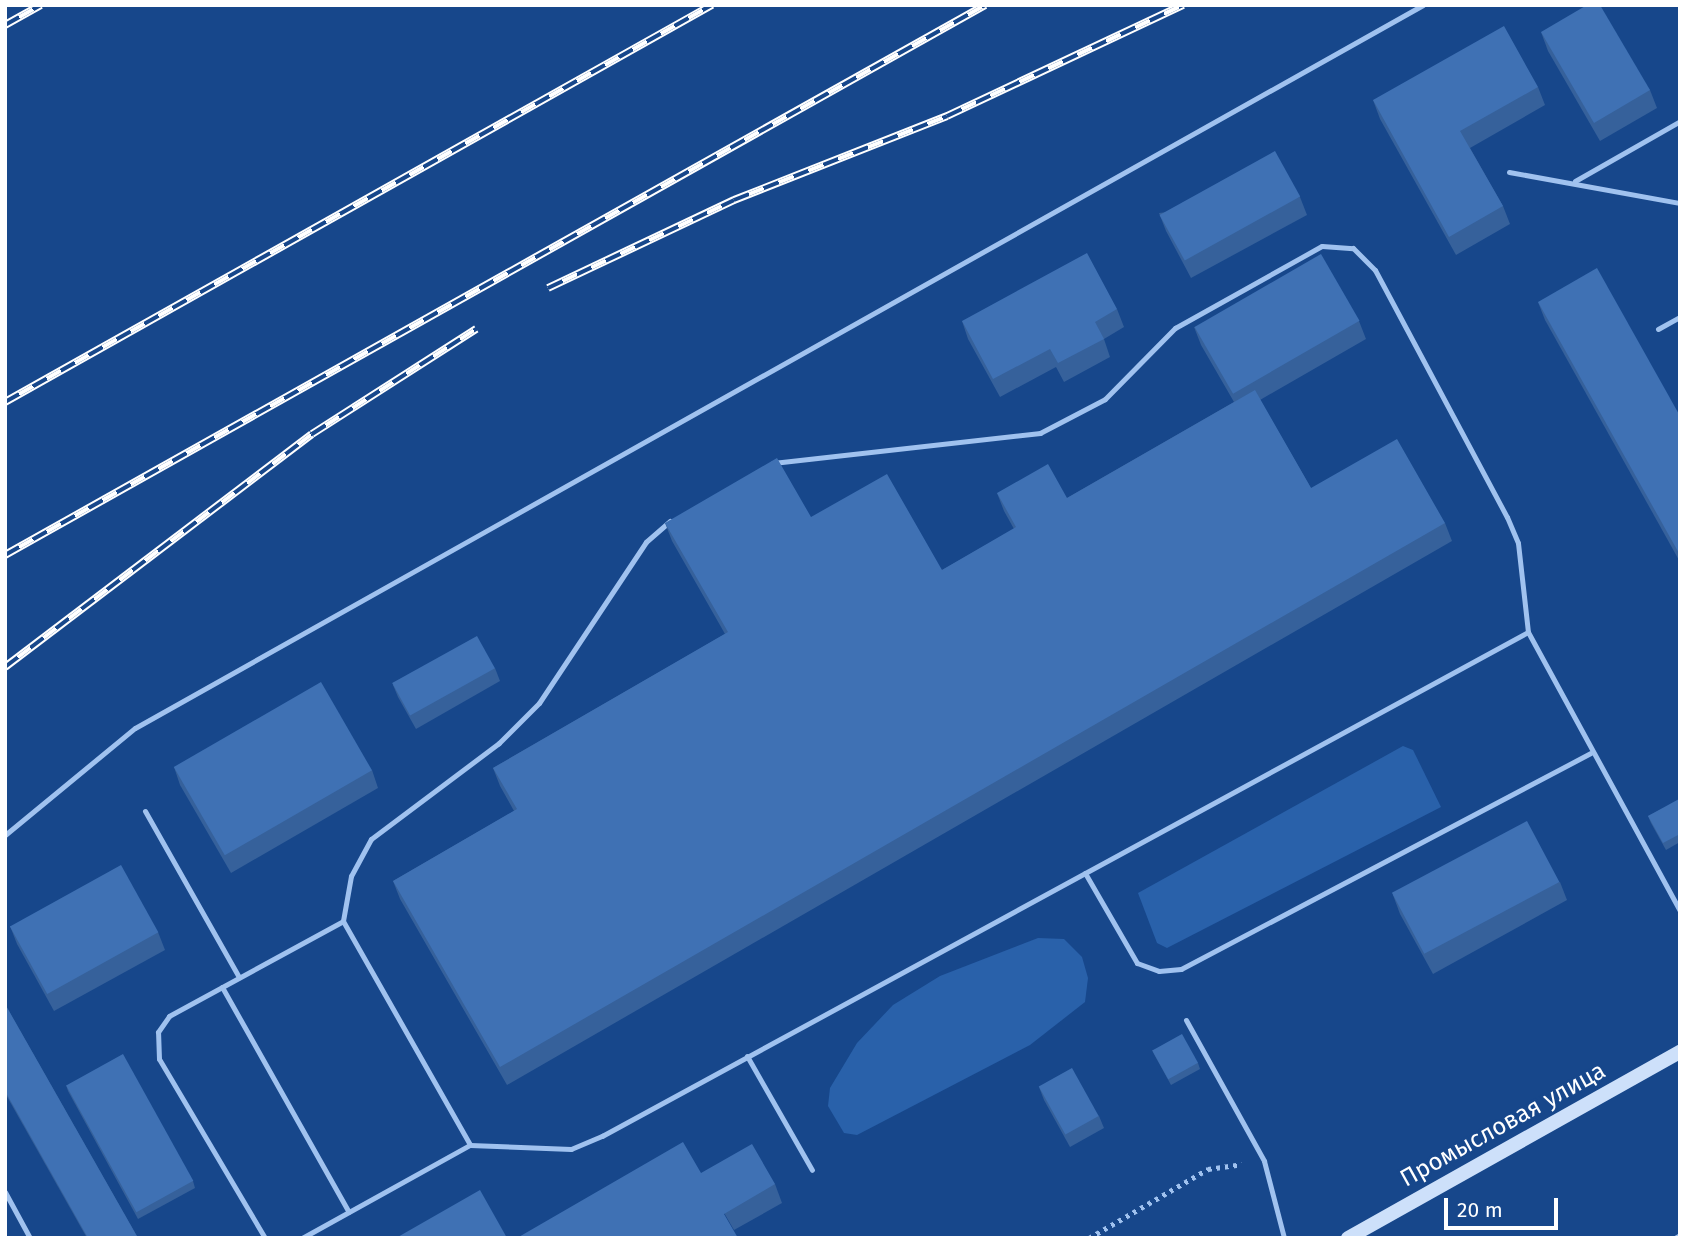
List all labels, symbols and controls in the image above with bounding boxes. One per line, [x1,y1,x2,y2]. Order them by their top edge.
street label: Промысловая улица [1395,1057,1611,1193]
scale bar [1447,1184,1561,1228]
text: 20 m [1457,1197,1503,1223]

